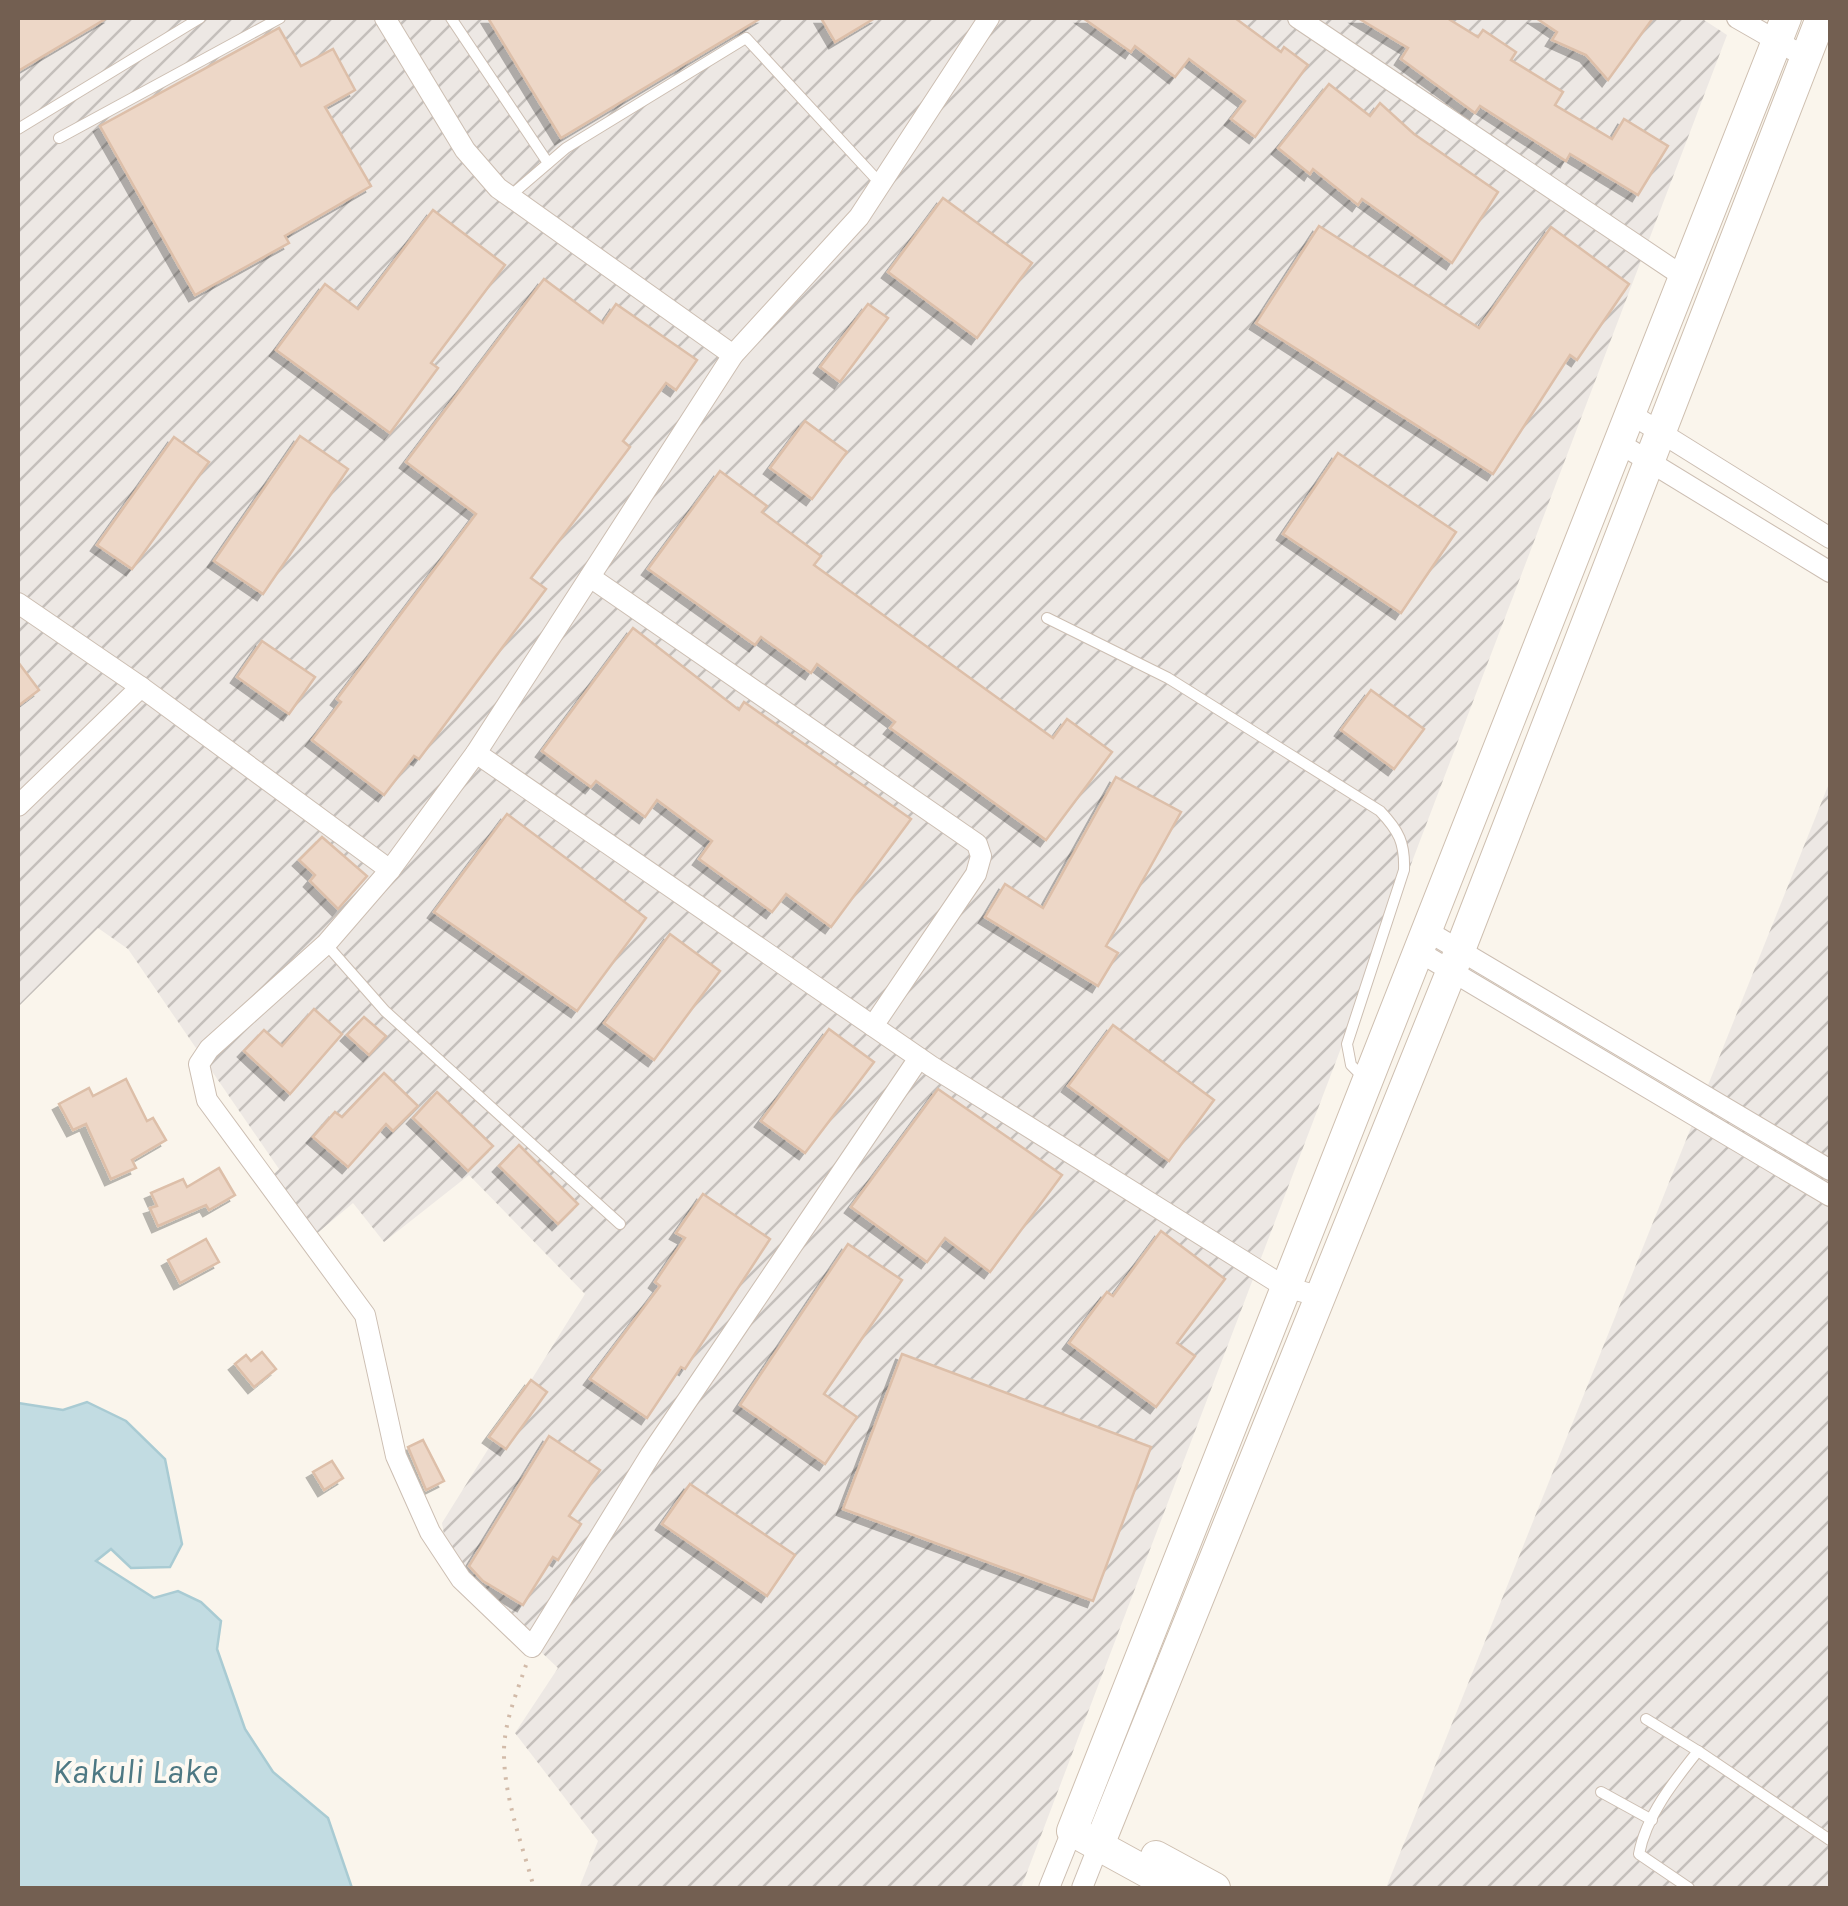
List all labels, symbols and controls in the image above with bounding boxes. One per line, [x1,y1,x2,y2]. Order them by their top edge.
water label: Kakuli Lake [52,1751,218,1792]

